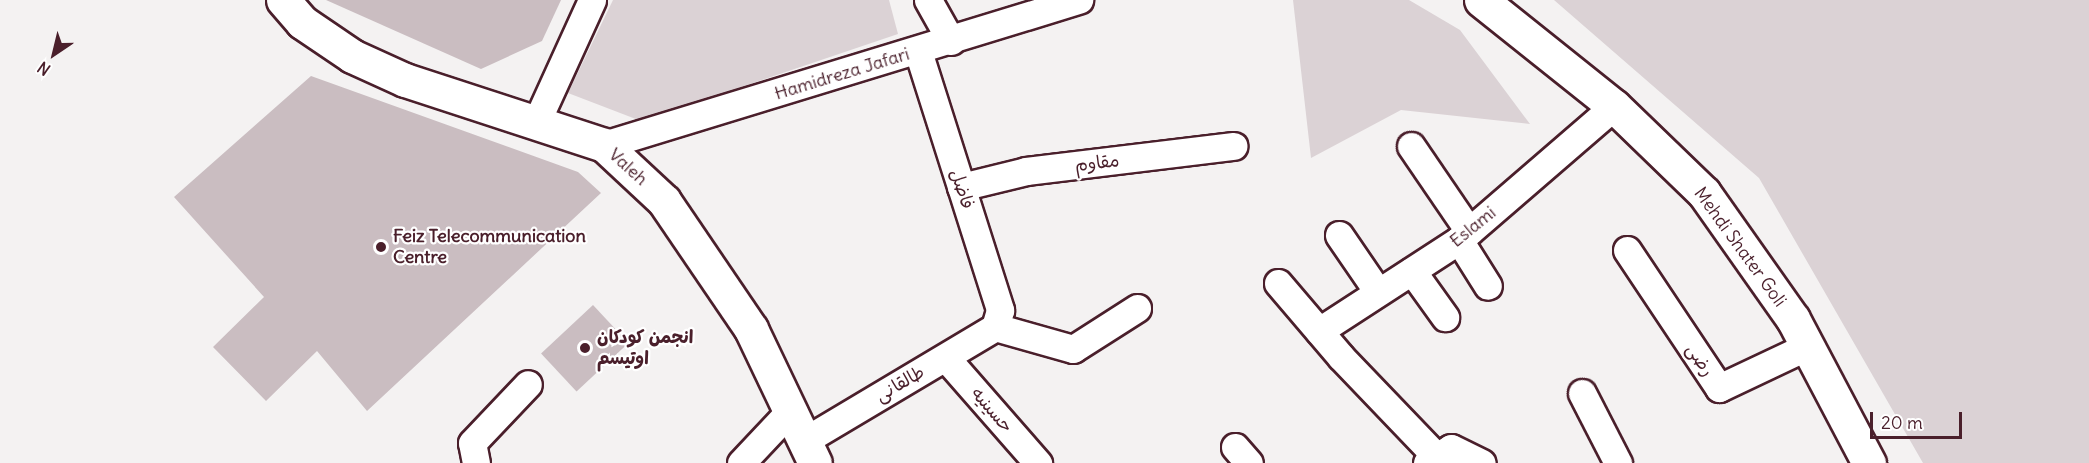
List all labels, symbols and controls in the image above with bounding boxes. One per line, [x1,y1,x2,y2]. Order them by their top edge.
north arrow [24,24,84,84]
street label: Hamidreza Jafari [772,43,912,105]
text: N [33,57,54,80]
street label: Valeh [604,144,652,190]
street label: مقاوم [1074,150,1120,176]
street label: فاضل [945,166,979,212]
street label: Mehdi Shater Goli [1689,183,1791,311]
street label: Eslami [1446,202,1500,252]
place label: Feiz Telecommunication Centre [393,226,586,268]
marker: Feiz Telecommunication Centre [374,240,388,254]
place label: انجمن کودکان اوتیسم [597,327,693,370]
street label: رضی [1681,340,1719,380]
marker: انجمن کودکان اوتیسم [578,341,592,355]
street label: طالقانی [871,361,929,407]
street label: حسینیه [966,383,1018,437]
scale bar [1873,400,1964,438]
text: 20 m [1881,411,1923,434]

